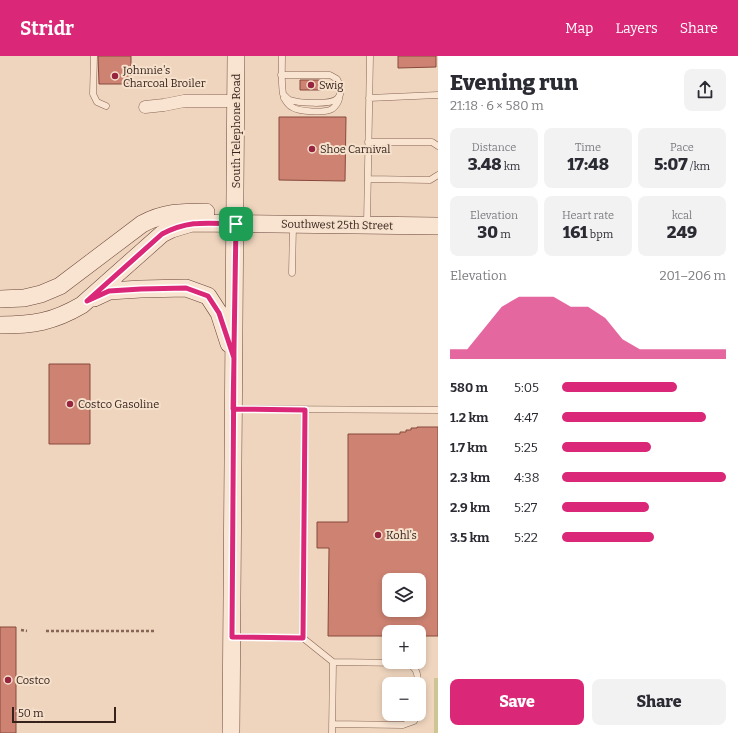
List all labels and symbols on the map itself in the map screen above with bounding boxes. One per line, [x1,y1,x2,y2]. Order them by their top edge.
place label: Johnnie's Charcoal Broiler [122,64,206,90]
marker: Johnnie's Charcoal Broiler [110,71,120,81]
street label: South Telephone Road [230,73,243,188]
place label: Swig [319,79,343,92]
marker: Swig [306,80,316,90]
place label: Shoe Carnival [320,143,390,156]
marker: Shoe Carnival [307,144,317,154]
pin [219,207,253,241]
street label: Southwest 25th Street [281,218,393,232]
place label: Costco Gasoline [78,398,159,411]
marker: Costco Gasoline [65,399,75,409]
place label: Kohl's [386,529,417,542]
marker: Kohl's [373,530,383,540]
place label: Costco [16,674,50,687]
marker: Costco [3,675,13,685]
scale bar [12,705,116,724]

